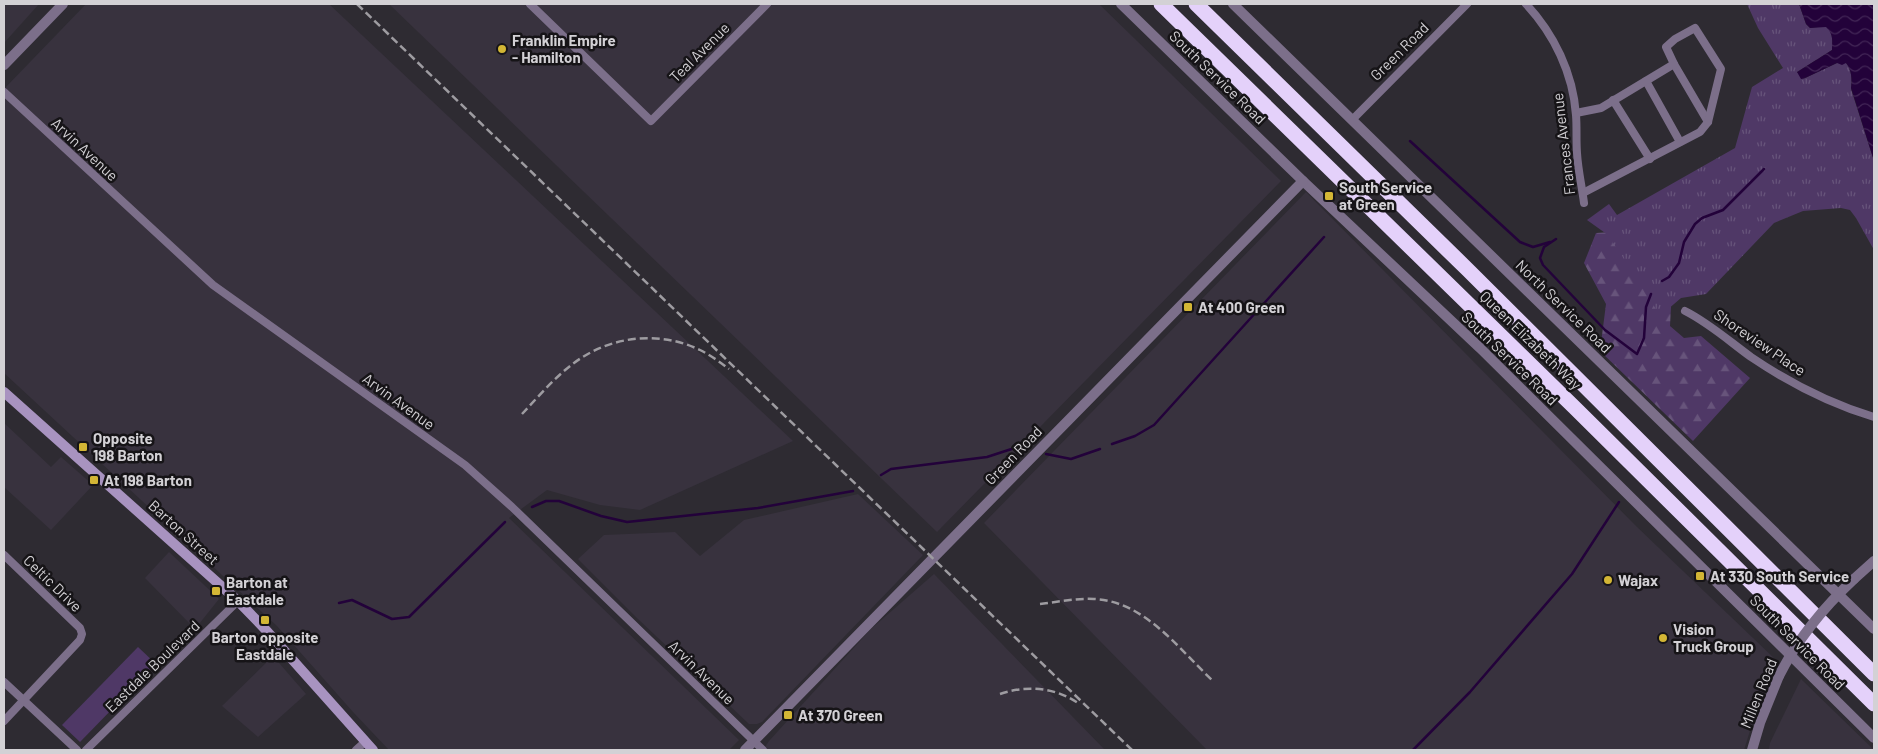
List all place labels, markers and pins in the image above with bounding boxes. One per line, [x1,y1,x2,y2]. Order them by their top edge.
place label: Franklin Empire - Hamilton [512,31,616,66]
marker: Franklin Empire - Hamilton [496,43,508,55]
place label: South Service at Green [1339,178,1432,213]
marker: South Service at Green [1323,190,1335,202]
place label: At 400 Green [1198,298,1285,316]
marker: At 400 Green [1182,301,1194,313]
place label: Opposite 198 Barton [93,429,163,464]
marker: Opposite 198 Barton [77,441,89,453]
place label: At 198 Barton [104,471,192,489]
marker: At 198 Barton [88,474,100,486]
place label: At 330 South Service [1710,567,1849,585]
marker: At 330 South Service [1694,570,1706,582]
place label: Wajax [1618,571,1658,589]
place label: Barton at Eastdale [226,573,288,608]
marker: Wajax [1602,574,1614,586]
marker: Barton at Eastdale [210,585,222,597]
marker: Barton opposite Eastdale [259,614,271,626]
place label: Vision Truck Group [1673,620,1754,655]
place label: Barton opposite Eastdale [211,628,319,663]
marker: Vision Truck Group [1657,632,1669,644]
place label: At 370 Green [798,706,883,724]
marker: At 370 Green [782,709,794,721]

